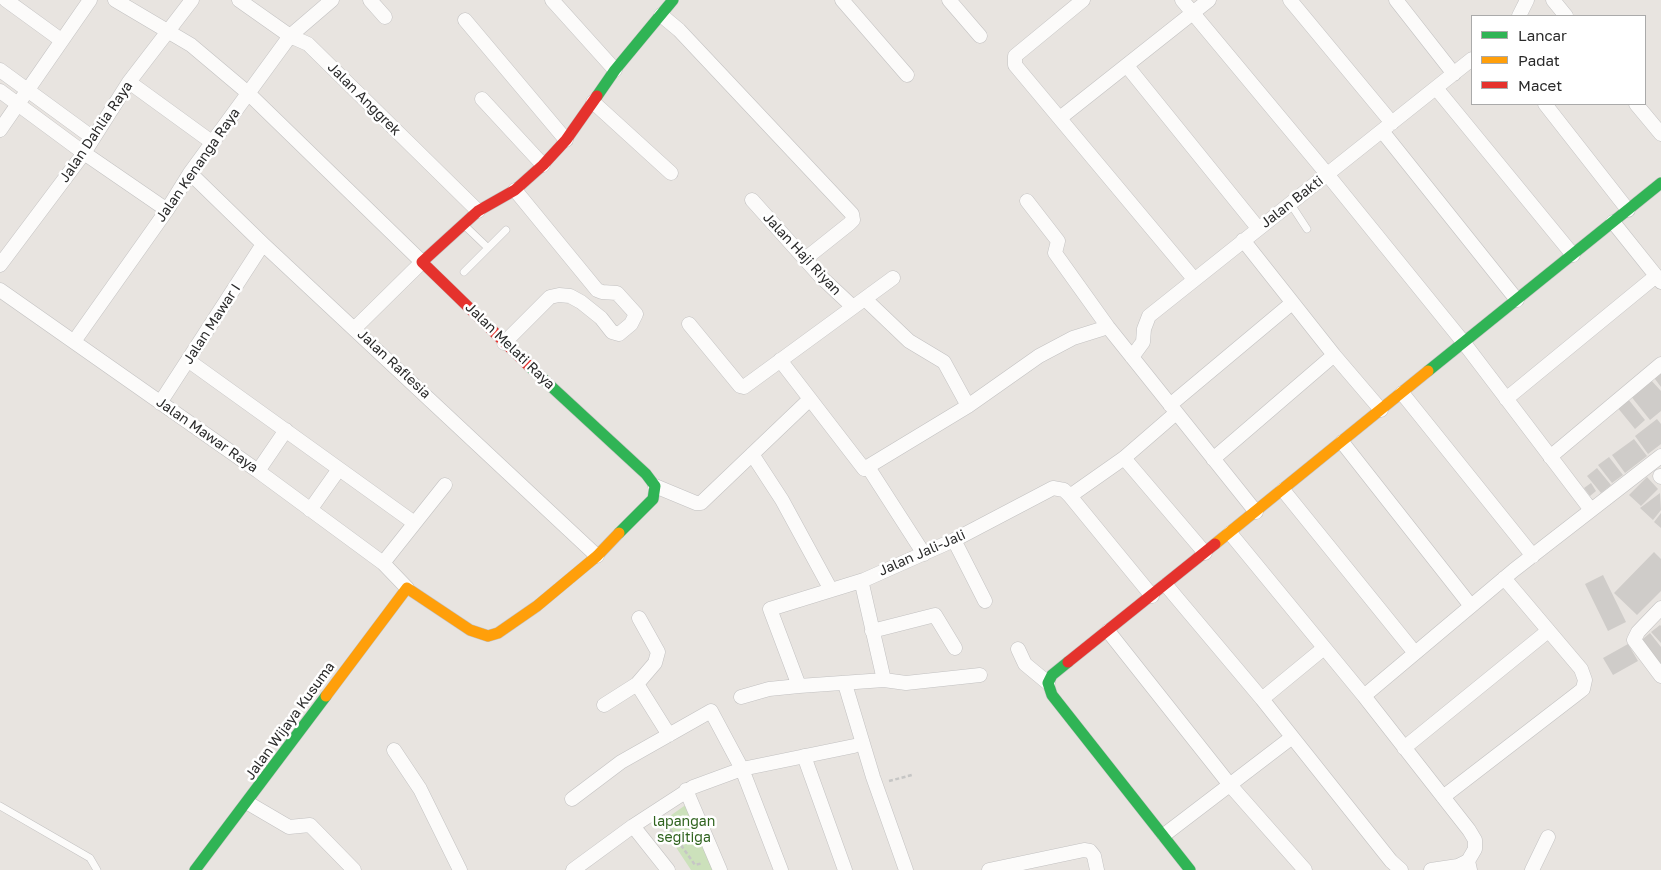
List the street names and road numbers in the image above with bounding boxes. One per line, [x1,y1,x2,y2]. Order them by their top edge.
street label: Jalan Anggrek [324,59,404,139]
street label: Jalan Dahlia Raya [56,78,136,186]
street label: Jalan Kenanga Raya [152,105,244,225]
street label: Jalan Bakti [1257,172,1327,232]
street label: Jalan Haji Riyan [759,209,845,299]
street label: Jalan Mawar I [180,281,244,367]
street label: Jalan Melati Raya [462,299,558,393]
street label: Jalan Raflesia [354,326,434,402]
street label: Jalan Mawar Raya [153,394,261,476]
street label: Jalan Jali-Jali [876,526,968,580]
street label: Jalan Wijaya Kusuma [242,659,338,783]

